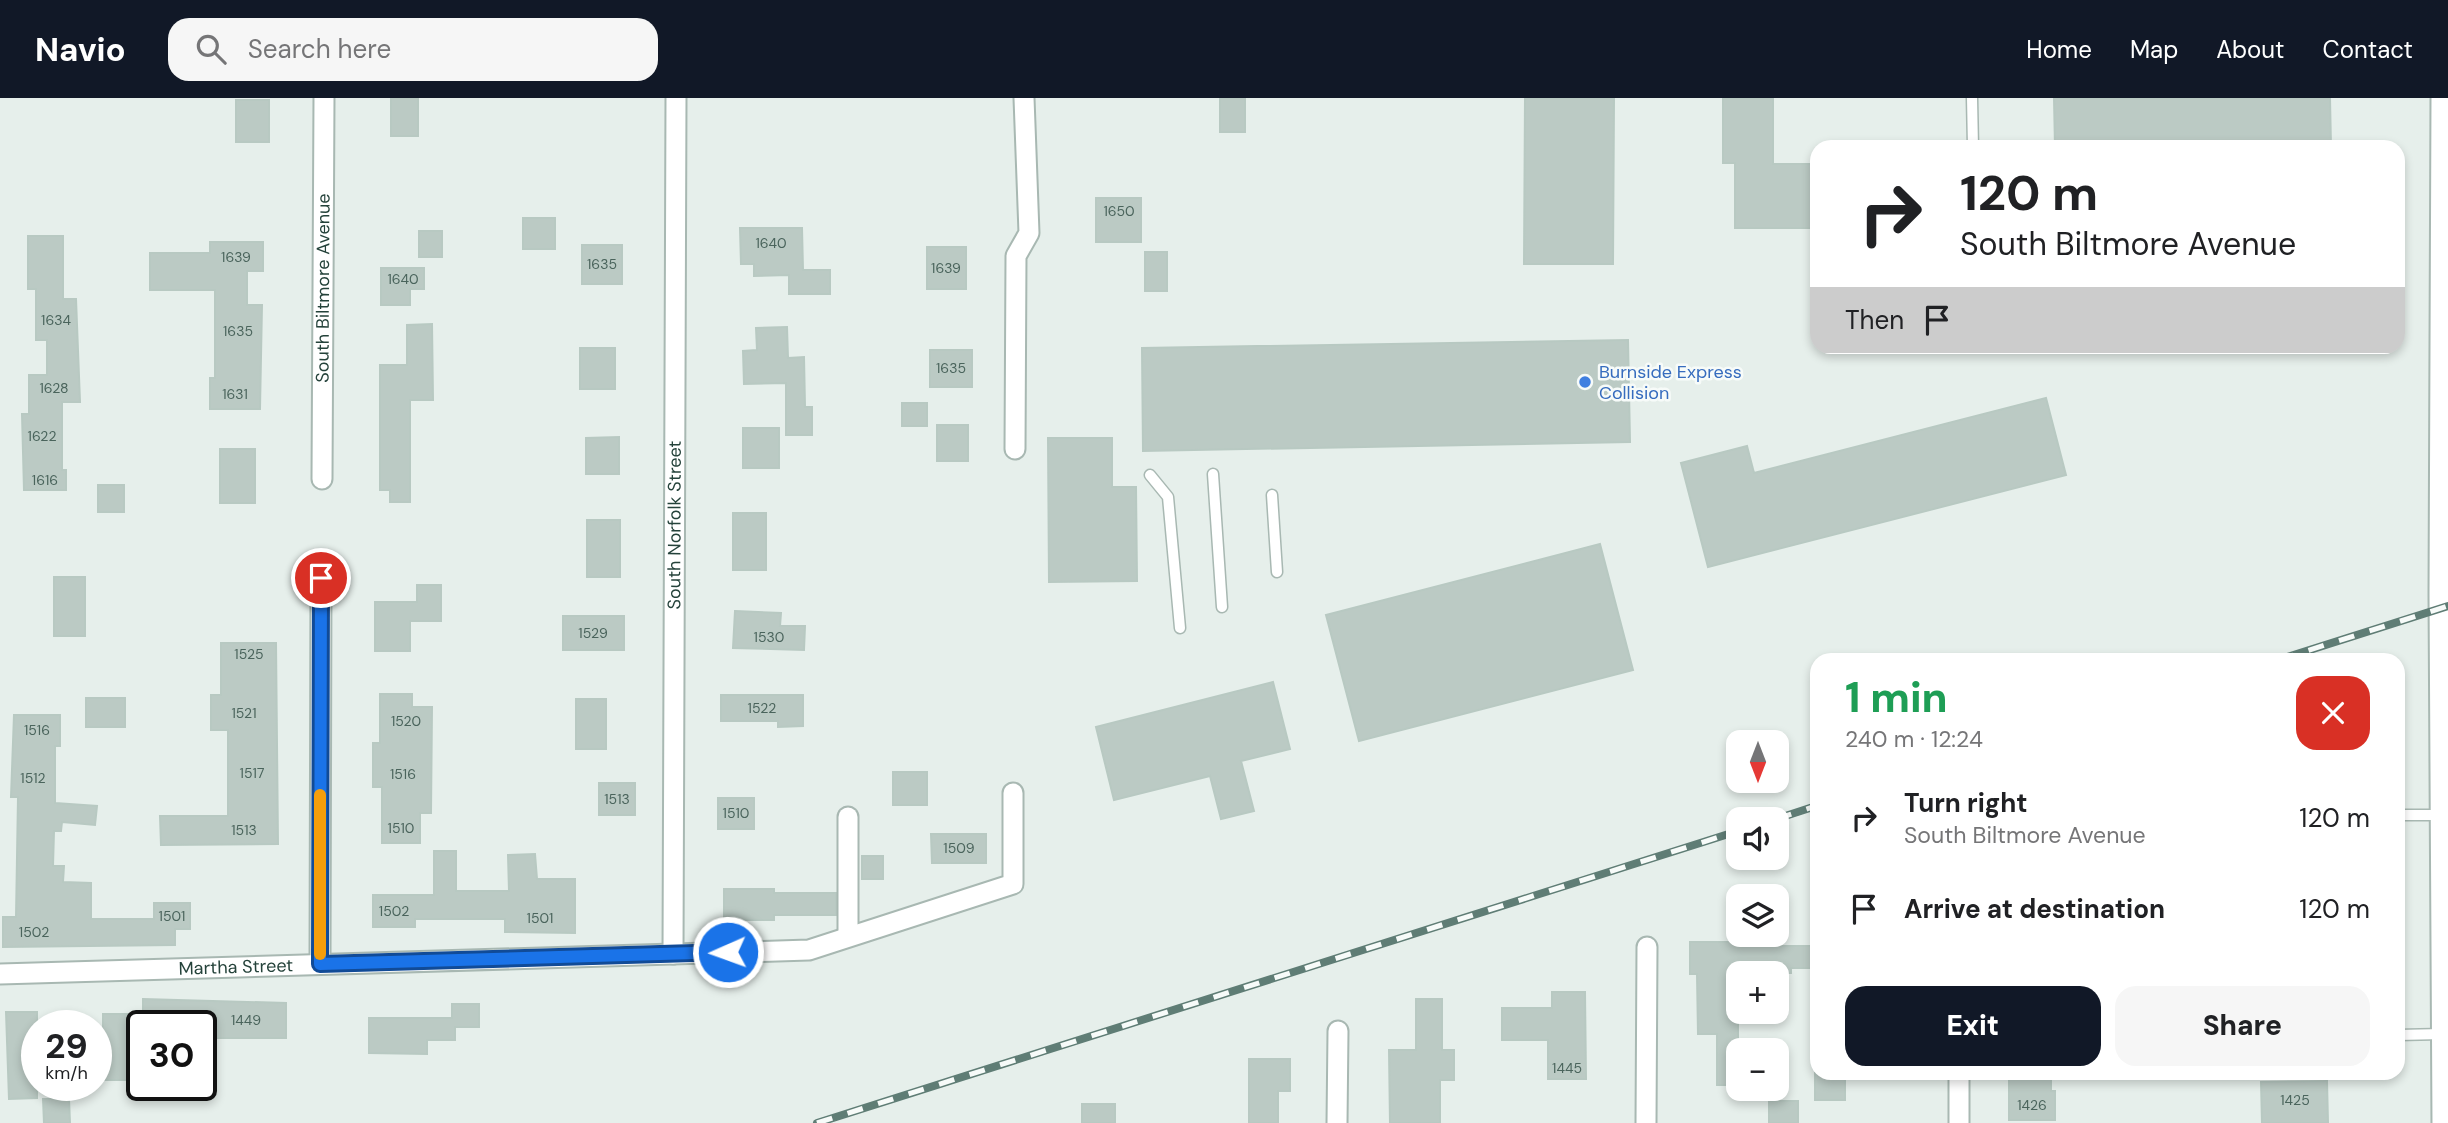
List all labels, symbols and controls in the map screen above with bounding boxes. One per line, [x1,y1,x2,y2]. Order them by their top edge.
search box [168,18,658,81]
text: Navio [35,28,126,71]
icon: search [192,30,230,68]
text: Search here [248,32,391,66]
text: Home [2026,34,2092,65]
text: Map [2130,34,2178,65]
text: About [2216,34,2285,65]
text: Contact [2323,34,2413,65]
text: 120 m [1960,161,2098,225]
icon: right [1845,168,1936,259]
street label: South Biltmore Avenue [311,193,335,383]
house number: 1650 [1104,202,1135,220]
text: South Biltmore Avenue [1960,223,2296,265]
house number: 1640 [755,234,787,252]
house number: 1639 [221,248,251,266]
house number: 1635 [587,255,617,273]
house number: 1639 [931,259,961,277]
house number: 1640 [387,270,419,288]
icon: arrive [1918,301,1956,339]
text: Then [1845,303,1904,337]
house number: 1634 [41,311,71,329]
house number: 1635 [223,322,253,340]
house number: 1635 [936,359,966,377]
place label: Burnside Express Collision [1599,360,1742,405]
marker: Burnside Express Collision [1577,374,1593,390]
house number: 1628 [39,379,69,397]
house number: 1631 [222,385,248,403]
house number: 1622 [28,427,56,445]
street label: South Norfolk Street [662,441,687,609]
house number: 1616 [32,471,58,489]
pin [291,548,351,608]
icon: arrive [302,559,340,597]
house number: 1529 [578,624,608,642]
house number: 1530 [754,628,784,646]
house number: 1525 [234,645,264,663]
text: 1 min [1845,670,1948,725]
button: close [2296,676,2370,750]
house number: 1522 [748,699,776,717]
house number: 1521 [231,704,257,722]
house number: 1520 [391,712,421,730]
house number: 1516 [24,721,50,739]
text: 240 m · 12:24 [1845,724,1983,754]
north arrow [1726,730,1788,793]
map controls [1726,730,1789,1101]
house number: 1517 [240,764,264,782]
house number: 1516 [390,765,416,783]
house number: 1512 [20,769,46,787]
text: Turn right [1904,786,2028,820]
house number: 1513 [604,790,630,808]
icon: right [1845,799,1883,837]
text: 120 m [2299,801,2370,835]
house number: 1510 [723,804,749,822]
button: sound [1726,807,1789,870]
house number: 1510 [388,819,414,837]
text: South Biltmore Avenue [1904,820,2146,850]
house number: 1513 [231,821,257,839]
house number: 1509 [943,839,975,857]
button: layers [1726,884,1789,947]
icon: arrive [1845,890,1883,928]
text: Arrive at destination [1904,892,2165,926]
text: 120 m [2299,892,2370,926]
house number: 1502 [379,902,409,920]
house number: 1501 [159,907,185,925]
house number: 1501 [527,909,553,927]
position arrow [691,915,765,989]
house number: 1502 [19,923,49,941]
street label: Martha Street [178,953,294,981]
button: + [1726,961,1789,1024]
button: Exit [1845,986,2101,1066]
button: Share [2115,986,2370,1066]
speed limit sign: 30 [126,1010,217,1101]
house number: 1449 [231,1011,261,1029]
text: 29 [45,1023,88,1069]
button: − [1726,1038,1789,1101]
house number: 1445 [1552,1059,1582,1077]
text: km/h [45,1061,88,1085]
house number: 1425 [2280,1091,2310,1109]
house number: 1426 [2017,1096,2047,1114]

